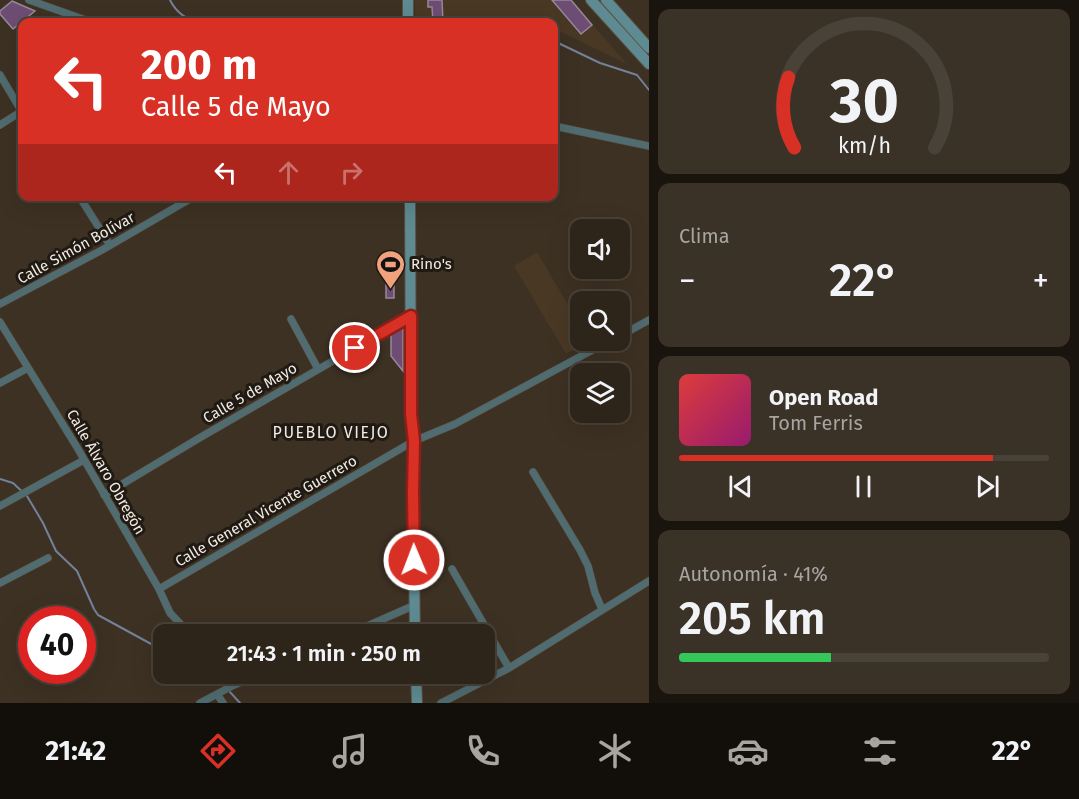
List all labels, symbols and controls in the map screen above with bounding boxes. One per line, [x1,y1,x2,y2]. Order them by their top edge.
text: 200 m [141,40,257,90]
icon: left [42,42,120,120]
text: 30 [829,64,898,139]
text: Calle 5 de Mayo [141,91,331,123]
text: km/h [837,134,891,160]
icon: left [209,156,242,189]
icon: ahead [272,156,305,189]
icon: right [335,156,368,189]
street label: Calle Simón Bolívar [14,208,138,288]
map controls [570,219,630,423]
button: sound [570,219,630,279]
text: Clima [679,224,730,248]
sports icon: Rino's [374,248,406,290]
text: 22° [829,254,899,308]
place label: Rino's [411,255,452,273]
text: − [679,261,696,301]
text: + [1033,261,1049,301]
button: search [570,291,630,351]
pin [329,322,380,373]
icon: arrive [338,331,371,364]
street label: Calle 5 de Mayo [200,359,300,427]
button: layers [570,363,630,423]
text: Open Road [769,384,879,411]
street label: Calle Álvaro Obregón [63,406,149,538]
text: Tom Ferris [769,411,863,435]
district label: PUEBLO VIEJO [273,423,389,442]
street label: Calle General Vicente Guerrero [172,451,360,571]
icon: previous [724,470,757,503]
icon: pause [847,470,880,503]
icon: next [971,470,1004,503]
position arrow [382,528,446,592]
text: Autonomía · 41% [679,562,828,586]
text: 205 km [679,592,825,646]
speed limit sign: 40 [18,606,96,684]
text: 21:43 · 1 min · 250 m [227,640,421,667]
icon: directions [197,730,239,772]
icon: music [329,730,371,772]
icon: phone [462,730,504,772]
icon: climate [594,730,636,772]
icon: car [727,730,769,772]
icon: filters [859,730,901,772]
text: 21:42 [45,735,106,767]
text: 22° [992,735,1034,767]

